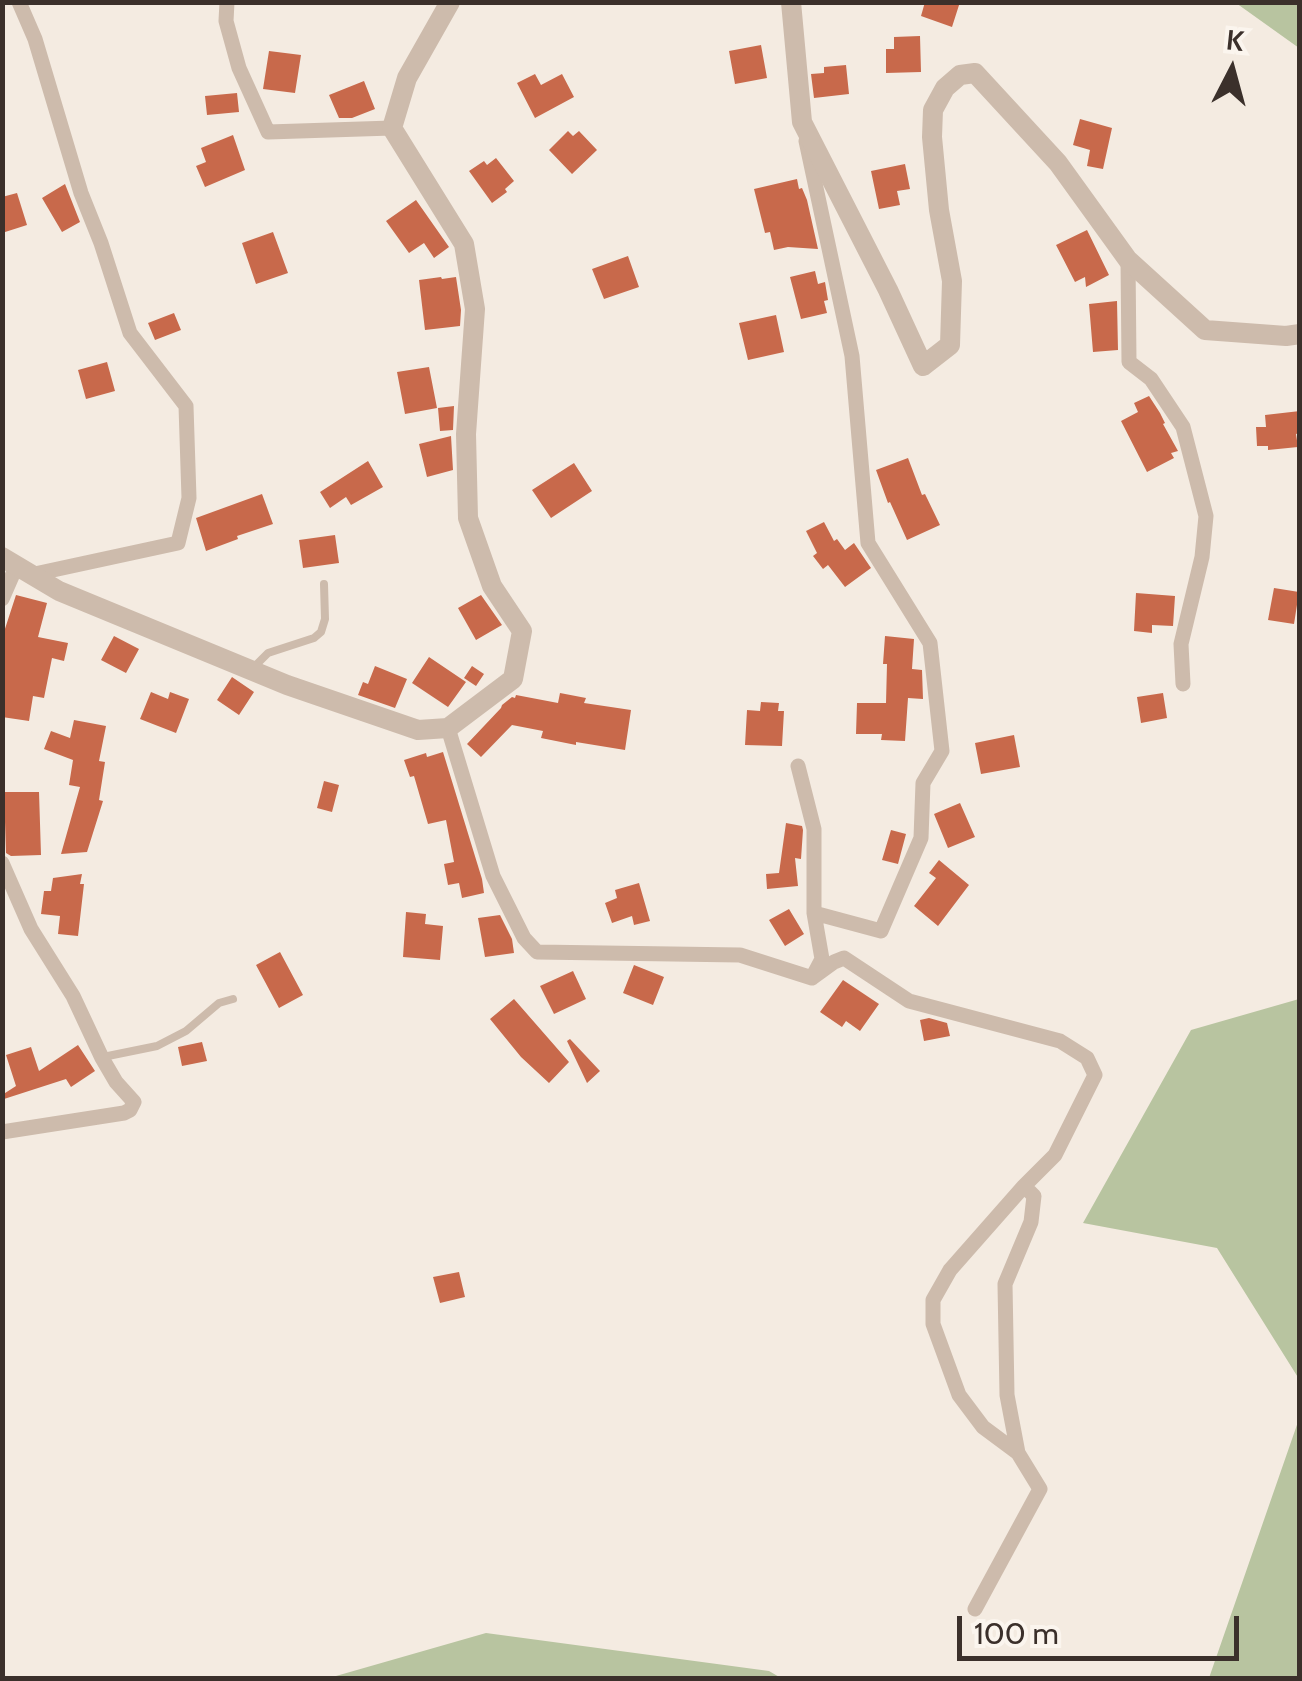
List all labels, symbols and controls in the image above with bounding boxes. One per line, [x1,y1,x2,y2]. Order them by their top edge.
north arrow [1182,20,1282,120]
text: K [1225,22,1246,58]
scale bar [962,1596,1244,1658]
text: 100 m [974,1615,1059,1652]

